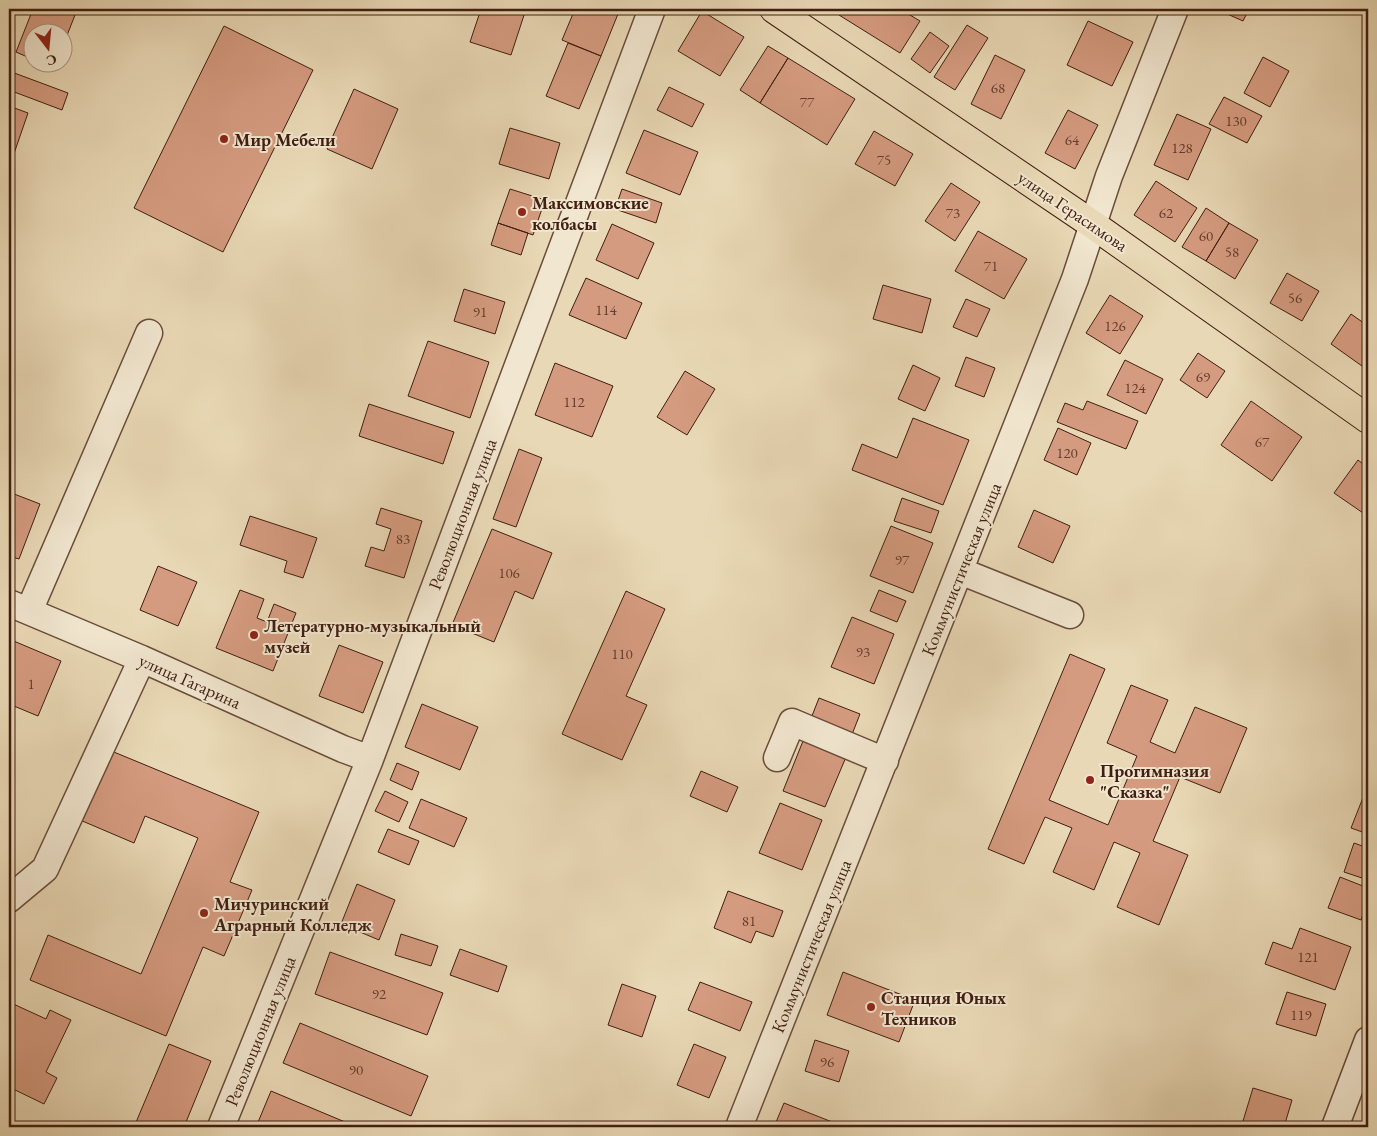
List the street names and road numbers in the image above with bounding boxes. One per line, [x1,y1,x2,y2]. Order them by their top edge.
street label: улица Герасимова [1013,166,1133,257]
street label: Революционная улица [423,434,502,593]
street label: Коммунистическая улица [916,478,1007,659]
street label: улица Гагарина [135,648,245,714]
street label: Коммунистическая улица [766,855,857,1036]
street label: Революционная улица [219,952,301,1109]

